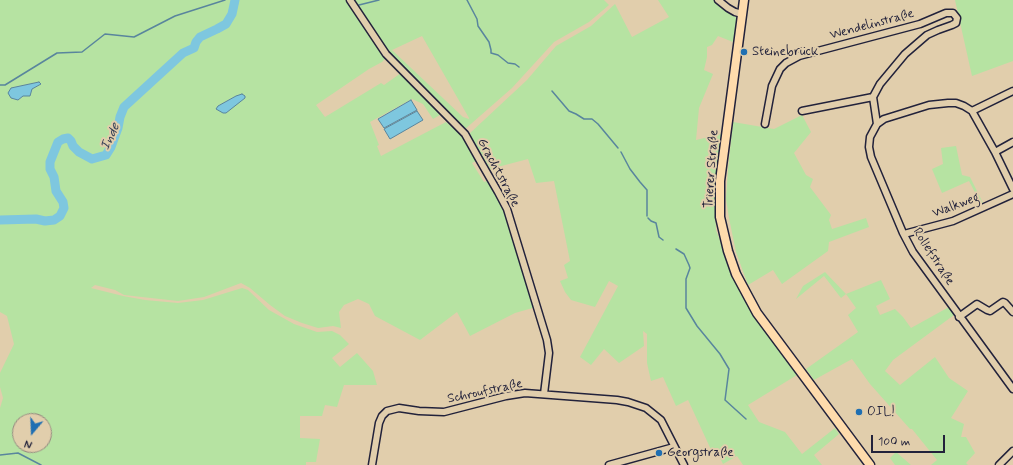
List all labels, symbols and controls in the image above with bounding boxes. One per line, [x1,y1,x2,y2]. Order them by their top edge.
street label: Wendelinstraße [828,6,916,44]
place label: Steinebrück [752,44,818,60]
marker: Steinebrück [739,47,749,57]
water label: Inde [98,121,124,153]
street label: Trierer Straße [701,129,723,209]
street label: Grachtstraße [473,136,523,210]
street label: Walkweg [930,190,982,222]
street label: Rollefstraße [909,225,957,289]
street label: Schroufstraße [446,376,524,408]
place label: OIL! [867,404,895,420]
marker: OIL! [854,407,864,417]
north arrow [12,413,52,453]
scale bar [873,427,947,453]
text: 100 m [878,434,910,450]
text: N [23,436,34,451]
place label: Georgstraße [667,445,734,461]
marker: Georgstraße [654,448,664,458]

